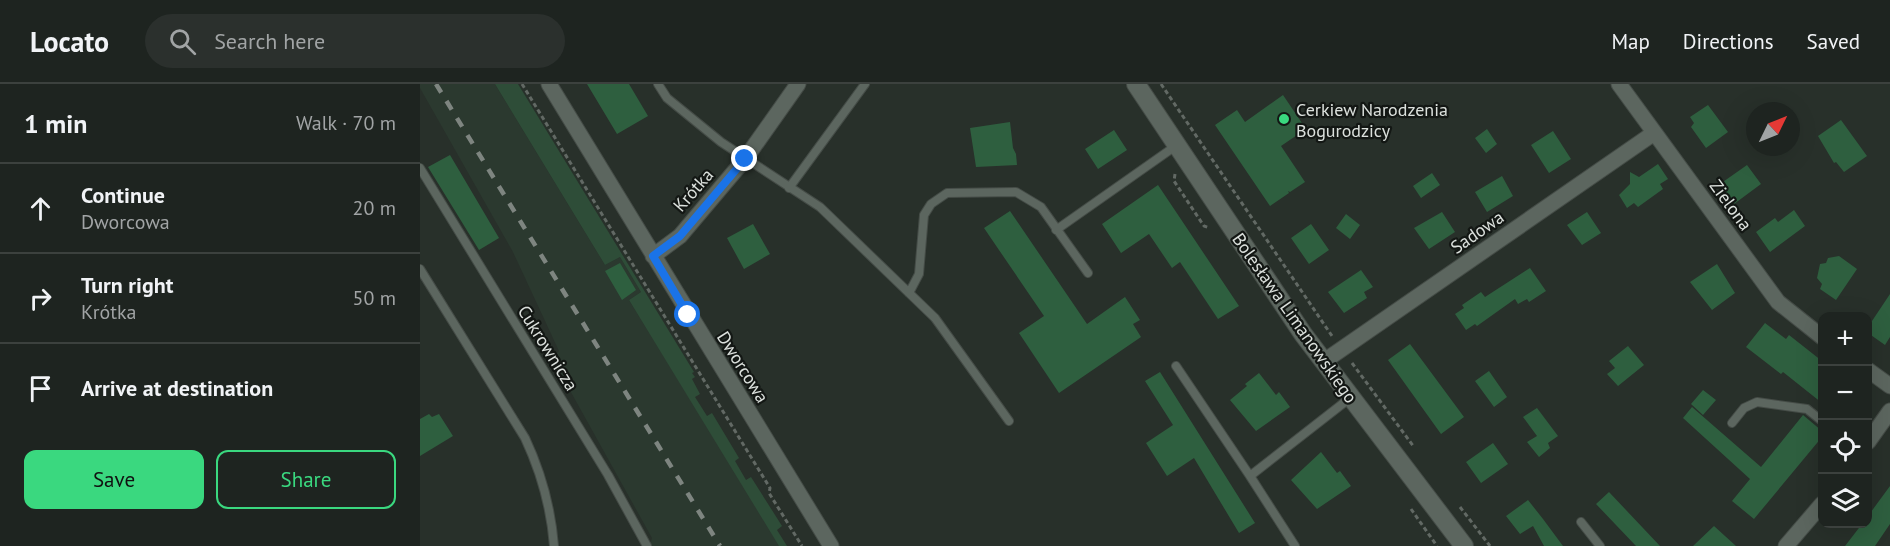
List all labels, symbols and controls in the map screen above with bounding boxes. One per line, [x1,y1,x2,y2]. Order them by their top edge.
search box [145,14,565,68]
text: Locato [30,23,109,60]
icon: search [166,25,199,58]
text: Search here [214,27,325,55]
text: Map [1611,28,1650,55]
text: Directions [1683,28,1774,55]
text: Saved [1807,28,1860,55]
place label: Cerkiew Narodzenia Bogurodzicy [1296,98,1448,142]
north arrow [1746,102,1800,156]
text: 1 min [24,107,87,140]
text: Walk · 70 m [296,110,396,136]
marker: Cerkiew Narodzenia Bogurodzicy [1277,112,1291,126]
route end [731,145,757,171]
street label: Krótka [668,164,718,216]
street label: Zielona [1705,175,1757,235]
text: Continue [81,181,165,209]
icon: ahead [24,192,57,225]
text: 20 m [353,195,396,221]
street label: Sadowa [1446,205,1508,259]
text: Dworcowa [81,209,170,235]
street label: Bolesława Limanowskiego [1227,228,1363,408]
text: Turn right [81,271,173,299]
icon: right [24,282,57,315]
text: 50 m [353,285,396,311]
text: Krótka [81,299,136,325]
street label: Cukrownicza [513,301,583,395]
route start [674,301,700,327]
map controls [1818,312,1872,528]
button: + [1818,312,1872,366]
street label: Dworcowa [712,327,774,407]
button: − [1818,366,1872,420]
icon: arrive [24,372,57,405]
text: Arrive at destination [81,374,273,402]
button: locate [1818,420,1872,474]
button: Save [24,450,204,509]
button: Share [216,450,396,509]
button: layers [1818,474,1872,528]

